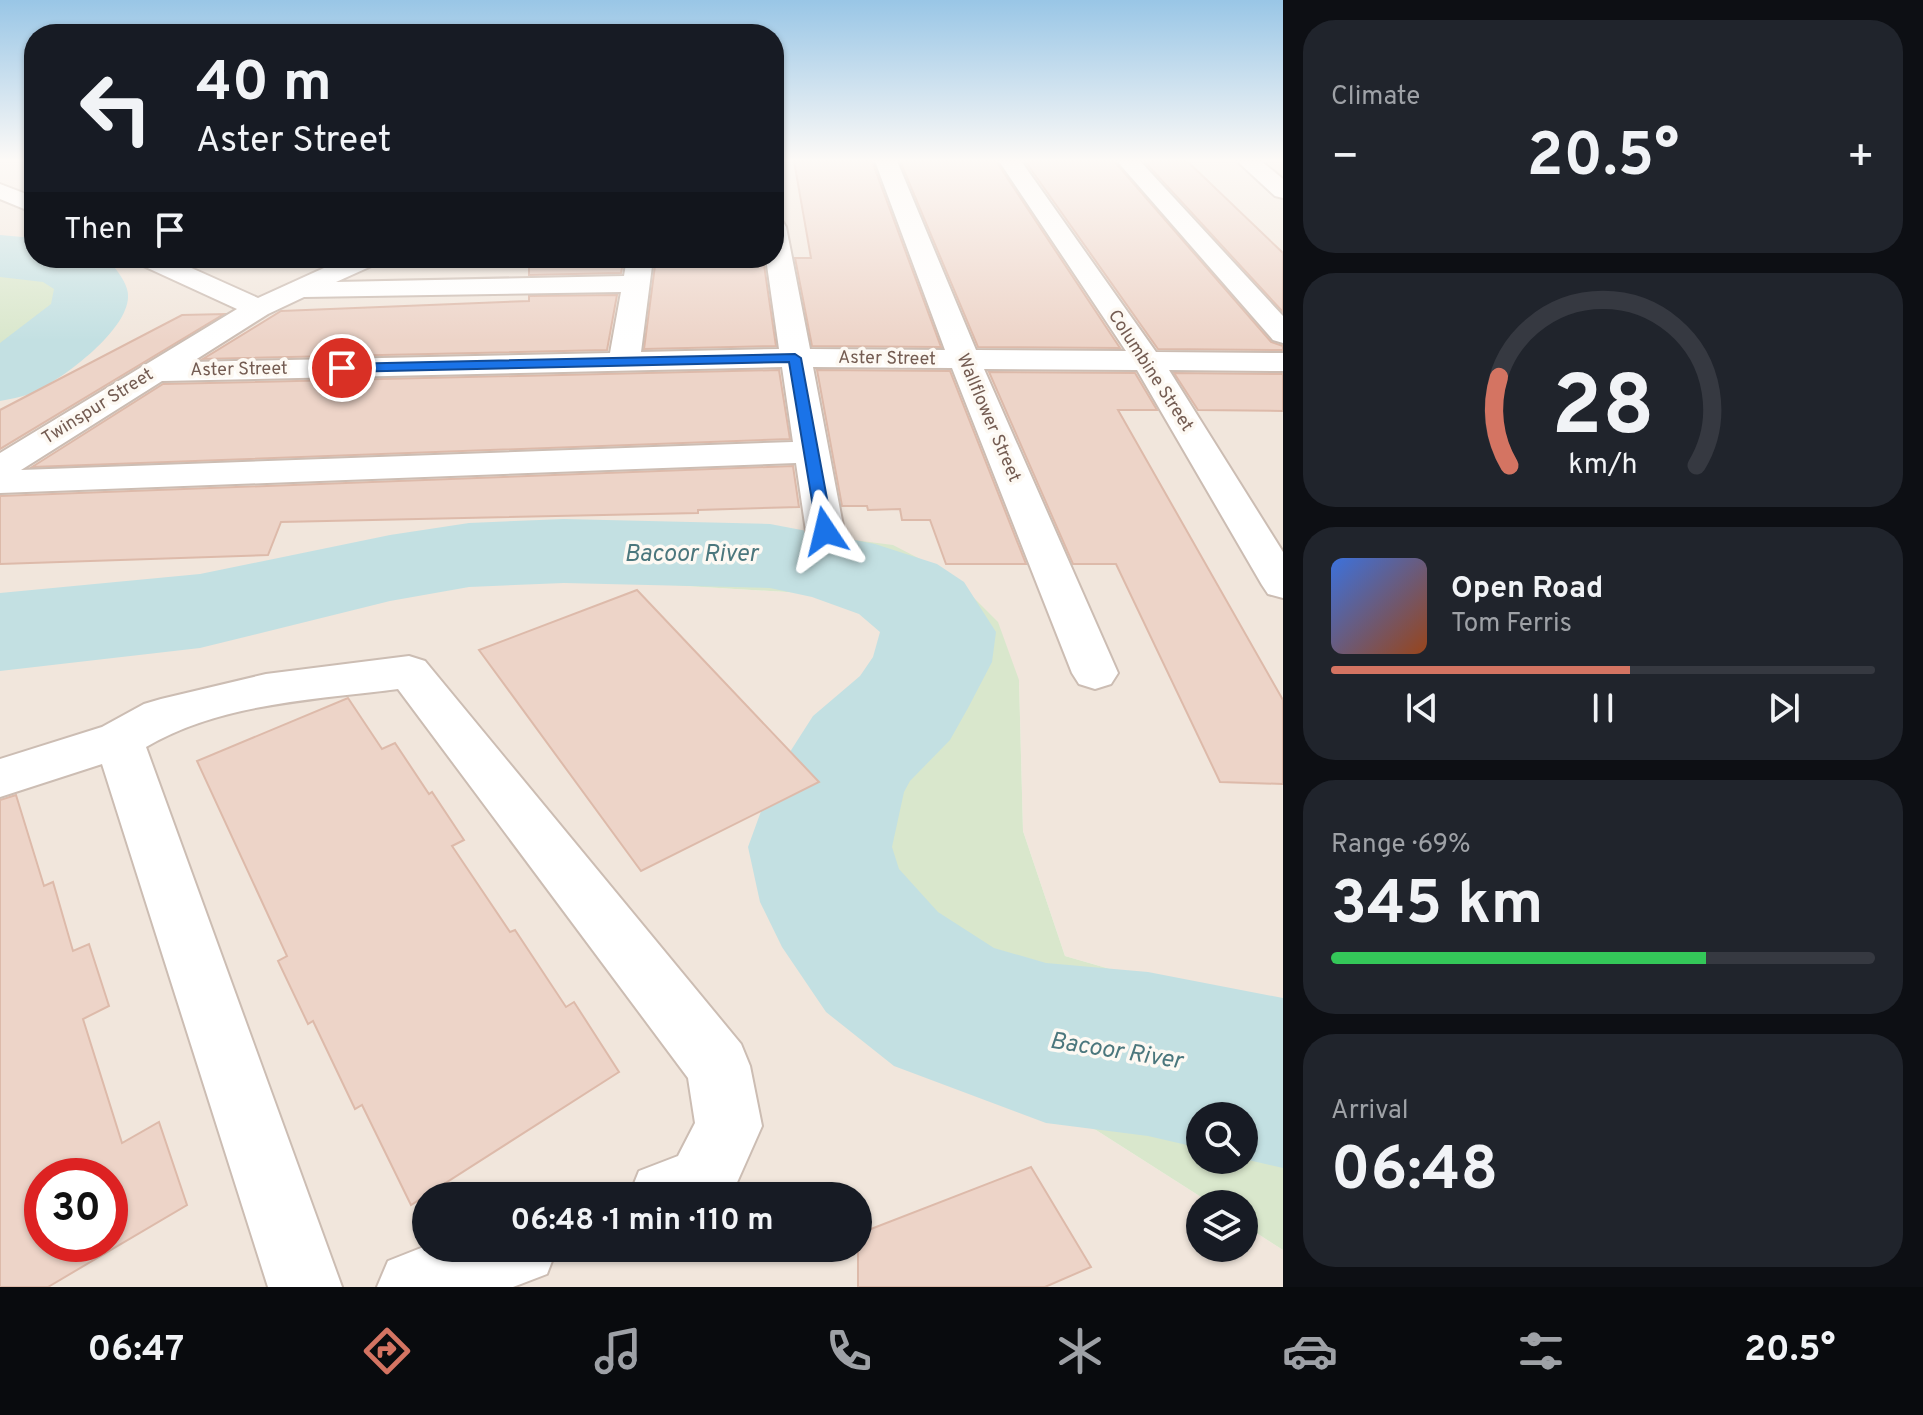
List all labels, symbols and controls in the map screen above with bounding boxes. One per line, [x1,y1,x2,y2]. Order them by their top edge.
text: 40 m [196,50,332,120]
icon: left [64,56,168,160]
text: Climate [1331,81,1420,114]
text: Aster Street [196,119,391,165]
text: 20.5° [1527,121,1679,197]
text: − [1331,131,1359,187]
text: + [1847,131,1875,187]
icon: arrive [148,208,192,252]
text: Then [64,212,132,249]
street label: Columbine Street [1102,306,1198,436]
pin [308,334,376,402]
icon: arrive [320,346,364,390]
street label: Aster Street [838,347,936,371]
street label: Wallflower Street [951,350,1025,486]
street label: Aster Street [190,358,288,382]
text: 28 [1551,359,1655,464]
street label: Twinspur Street [38,364,158,450]
text: km/h [1568,448,1638,484]
position arrow [783,489,867,573]
water label: Bacoor River [624,540,760,570]
text: Open Road [1451,571,1603,608]
text: Tom Ferris [1451,608,1572,641]
icon: previous [1400,686,1444,730]
icon: pause [1581,686,1625,730]
icon: next [1762,686,1806,730]
text: Range · 69% [1331,829,1471,862]
text: 345 km [1331,869,1543,945]
water label: Bacoor River [1048,1027,1186,1078]
text: Arrival [1331,1095,1409,1128]
map controls [1186,1102,1258,1262]
button: search [1186,1102,1258,1174]
text: 06:48 [1331,1135,1498,1211]
speed limit sign: 30 [24,1158,128,1262]
button: layers [1186,1190,1258,1262]
text: 06:48 · 1 min · 110 m [510,1203,774,1240]
icon: directions [359,1323,415,1379]
icon: music [590,1323,646,1379]
icon: phone [821,1323,877,1379]
icon: climate [1052,1323,1108,1379]
icon: car [1282,1323,1338,1379]
icon: filters [1513,1323,1569,1379]
text: 06:47 [87,1328,184,1374]
text: 20.5° [1744,1328,1836,1374]

